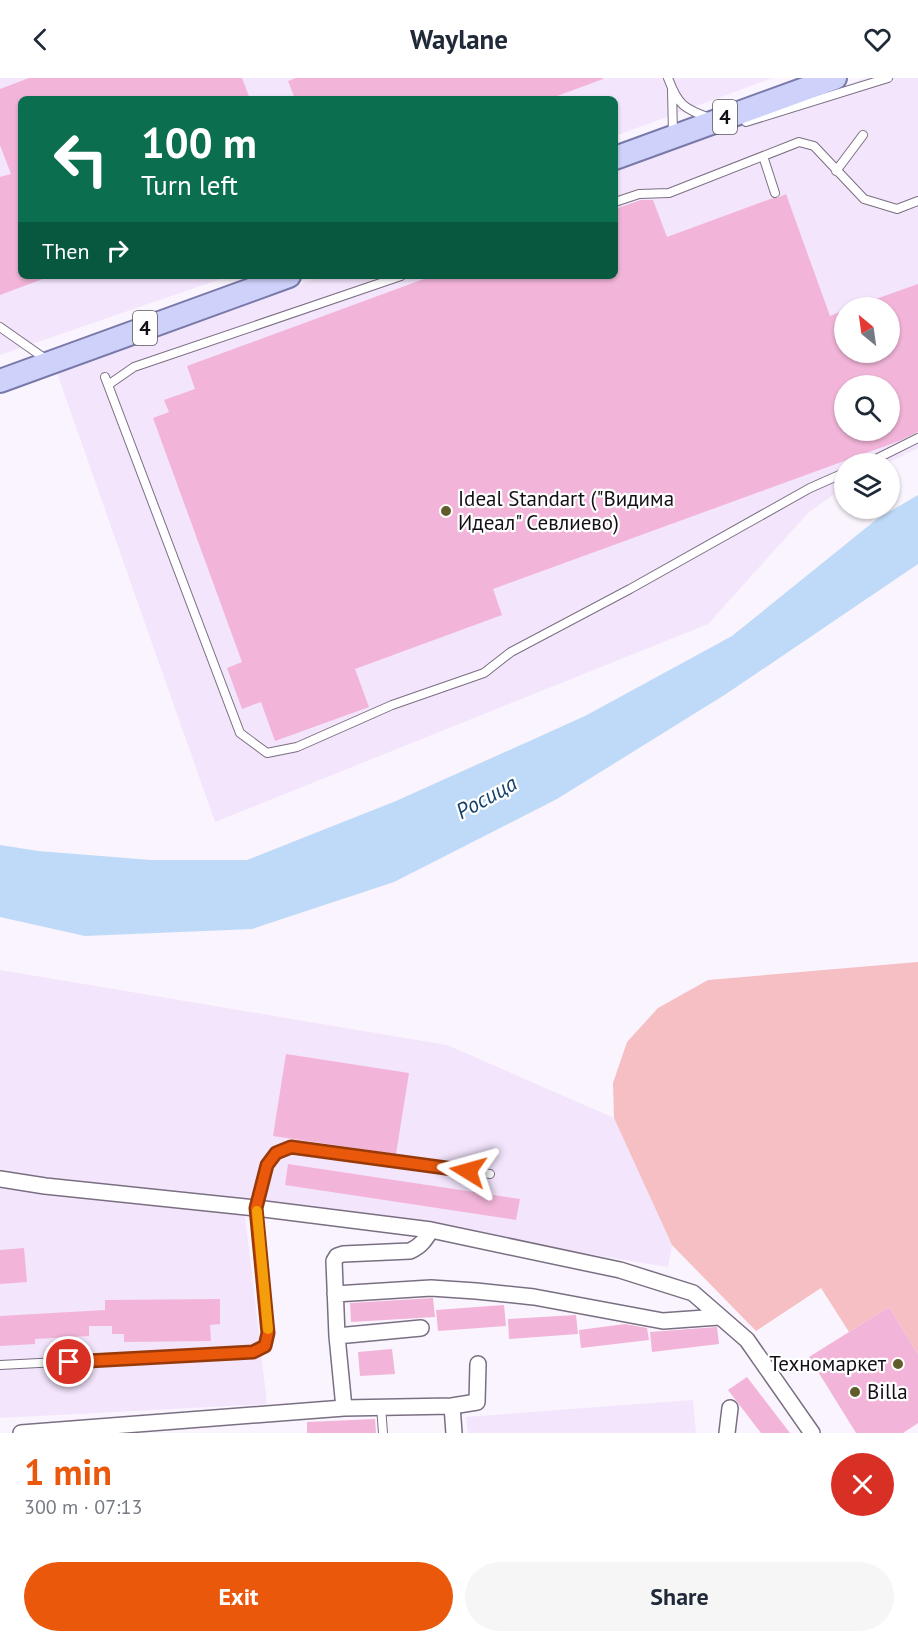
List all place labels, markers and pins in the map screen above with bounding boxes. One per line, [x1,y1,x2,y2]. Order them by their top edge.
place label: Ideal Standart ("Видима Идеал" Севлиево) [458,485,674,536]
marker: Ideal Standart ("Видима Идеал" Севлиево) [439,504,453,518]
pin [43,1336,94,1387]
place label: Техномаркет [769,1350,887,1377]
marker: Техномаркет [891,1357,905,1371]
place label: Billa [867,1378,908,1405]
marker: Billa [848,1385,862,1399]

